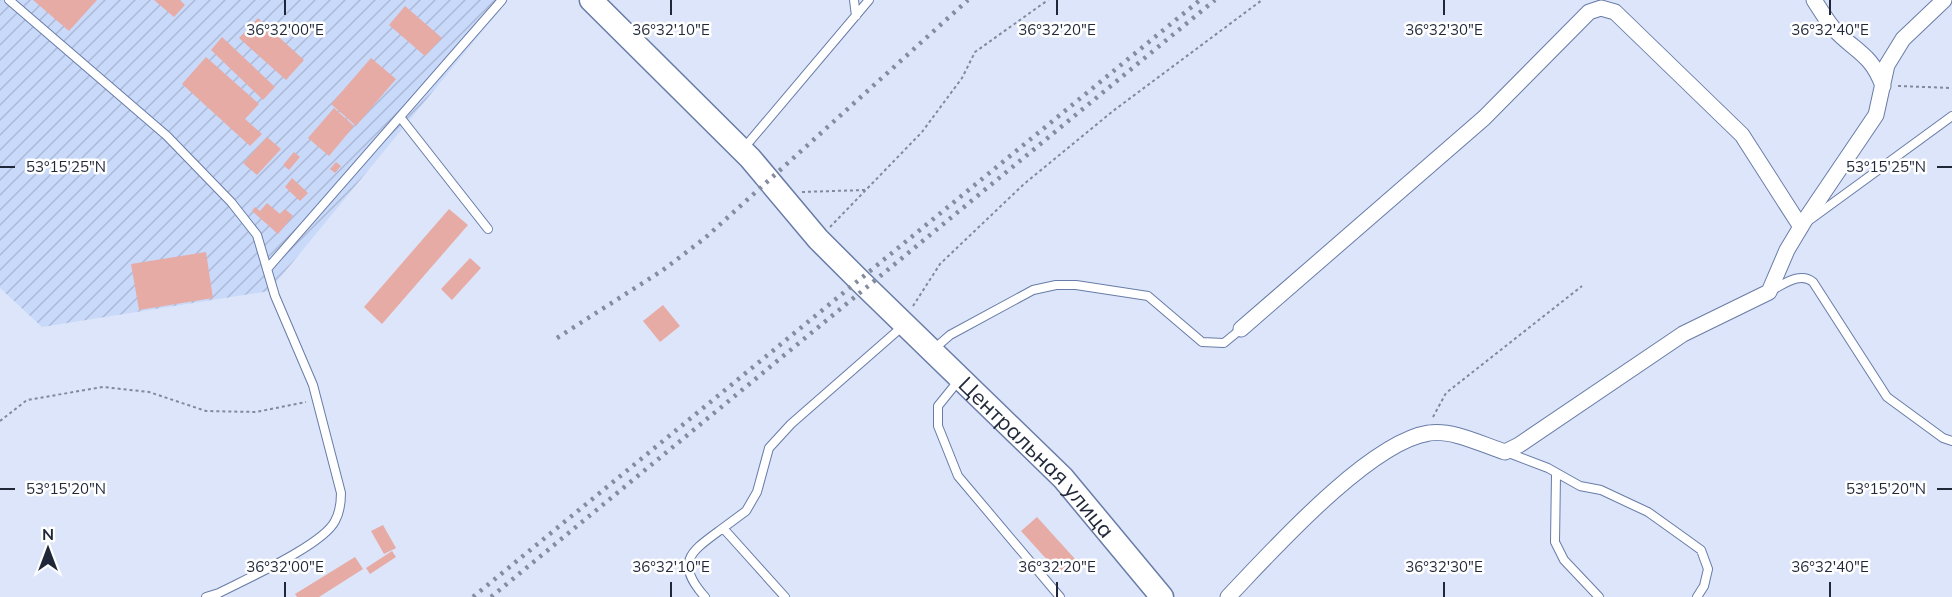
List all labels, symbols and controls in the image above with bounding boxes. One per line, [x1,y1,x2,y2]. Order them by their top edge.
text: 36°32'00"E [246,20,324,39]
text: 36°32'10"E [632,20,710,39]
text: 36°32'20"E [1018,20,1096,39]
text: 36°32'30"E [1405,20,1483,39]
text: 36°32'40"E [1791,20,1869,39]
text: 53°15'25"N [26,157,106,176]
text: 53°15'25"N [1846,157,1926,176]
street label: Центральная улица [953,371,1121,543]
text: 53°15'20"N [26,479,106,498]
text: 53°15'20"N [1846,479,1926,498]
north arrow [18,519,78,579]
text: N [42,524,54,544]
text: 36°32'00"E [246,557,324,576]
text: 36°32'10"E [632,557,710,576]
text: 36°32'20"E [1018,557,1096,576]
text: 36°32'30"E [1405,557,1483,576]
text: 36°32'40"E [1791,557,1869,576]

